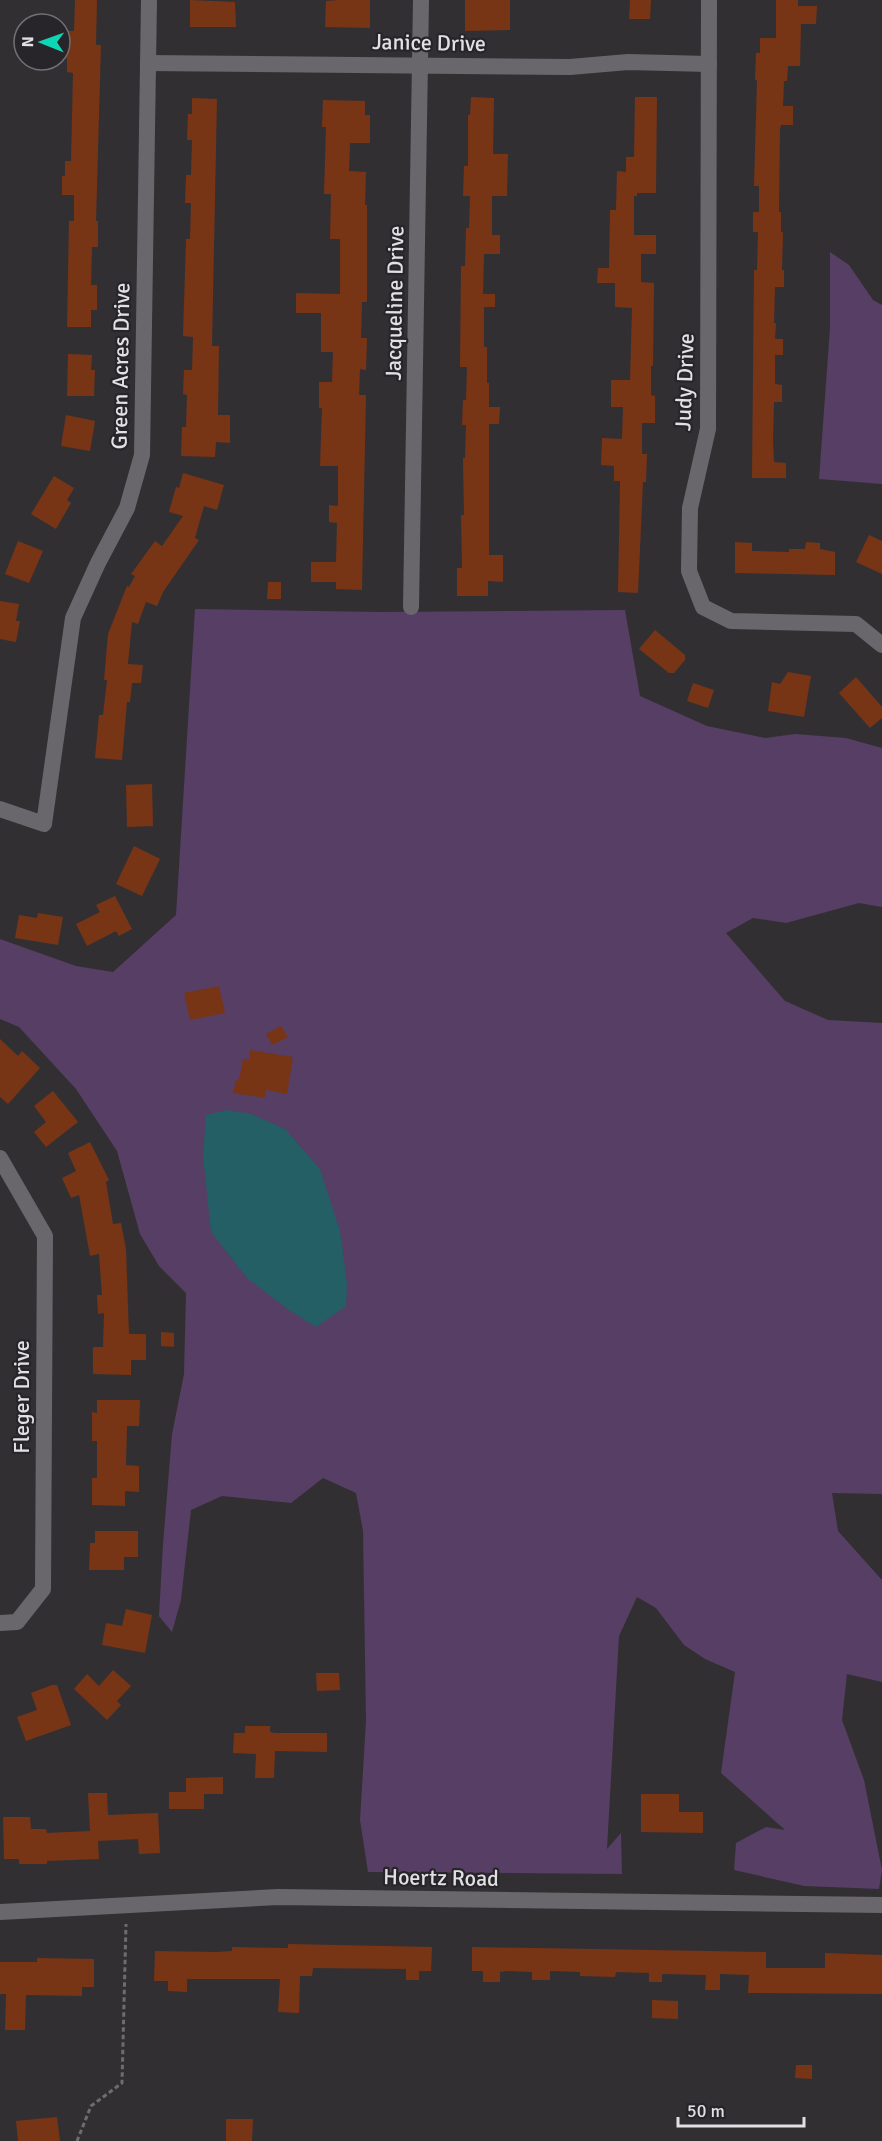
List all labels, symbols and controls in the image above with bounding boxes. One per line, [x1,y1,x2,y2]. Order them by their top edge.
north arrow [12,12,72,72]
street label: Janice Drive [372,28,486,57]
text: N [18,36,38,47]
street label: Jacqueline Drive [380,225,409,381]
street label: Green Acres Drive [106,282,135,450]
street label: Judy Drive [669,333,700,431]
street label: Fleger Drive [8,1340,35,1454]
street label: Hoertz Road [383,1863,499,1892]
scale bar [678,2090,804,2128]
text: 50 m [687,2100,725,2122]

